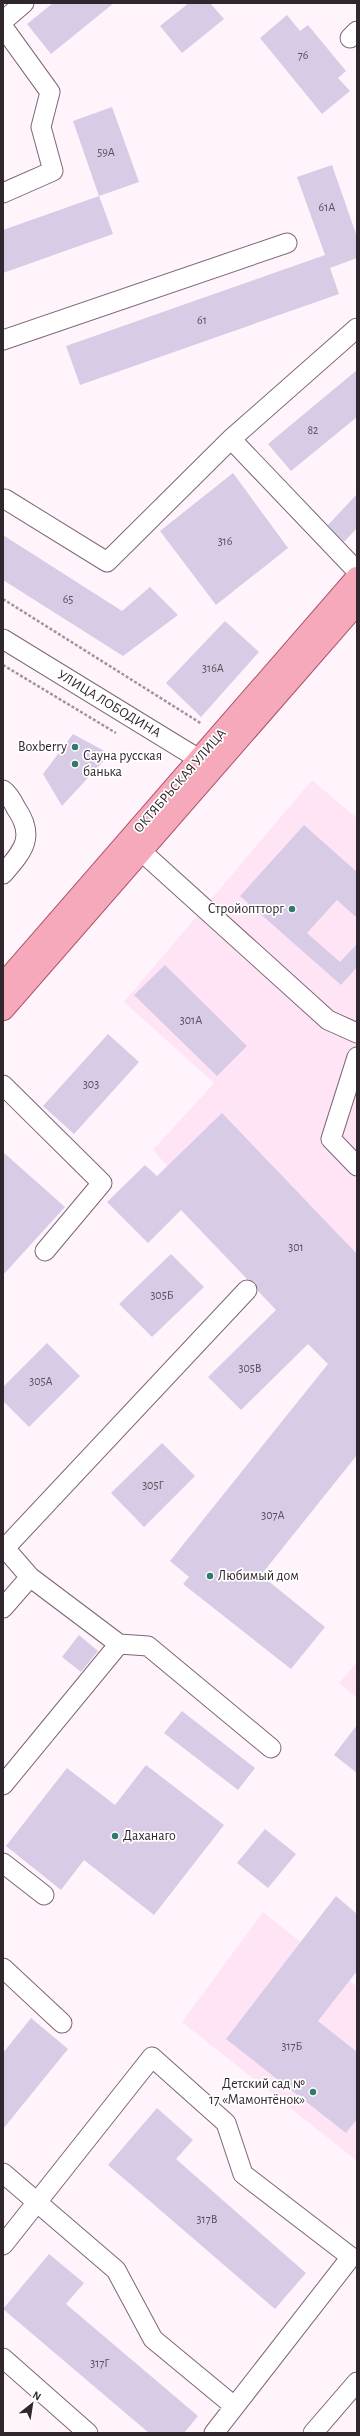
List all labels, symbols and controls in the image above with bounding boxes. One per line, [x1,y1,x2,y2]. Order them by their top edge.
house number: 76 [298,49,309,61]
house number: 59А [97,146,115,158]
house number: 61А [319,201,335,213]
house number: 61 [197,314,207,326]
house number: 82 [307,424,319,436]
house number: 316 [218,535,233,547]
house number: 65 [63,593,73,605]
house number: 316А [202,662,224,674]
street label: УЛИЦА ЛОБОДИНА [55,668,163,740]
street label: ОКТЯБРЬСКАЯ УЛИЦА [131,726,229,836]
place label: Boxberry [18,740,67,754]
marker: Boxberry [70,742,80,752]
place label: Сауна русская банька [83,749,162,779]
marker: Сауна русская банька [70,759,80,769]
place label: Стройоптторг [208,902,284,916]
marker: Стройоптторг [287,904,297,914]
house number: 301А [180,1014,202,1026]
house number: 303 [83,1078,99,1090]
house number: 301 [288,1241,304,1253]
house number: 305Б [150,1289,174,1301]
house number: 305В [238,1362,262,1374]
house number: 305А [29,1375,53,1387]
house number: 305Г [142,1479,164,1491]
house number: 307А [261,1509,285,1521]
place label: Любимый дом [218,1569,299,1583]
marker: Любимый дом [205,1571,215,1581]
place label: Даханаго [123,1829,176,1843]
marker: Даханаго [110,1831,120,1841]
house number: 317Б [282,2040,303,2052]
place label: Детский сад № 17 «Мамонтёнок» [209,2077,305,2107]
marker: Детский сад № 17 «Мамонтёнок» [308,2087,318,2097]
house number: 317В [197,2213,218,2225]
house number: 317Г [90,2357,110,2369]
north arrow [12,2384,52,2424]
text: N [31,2389,43,2402]

